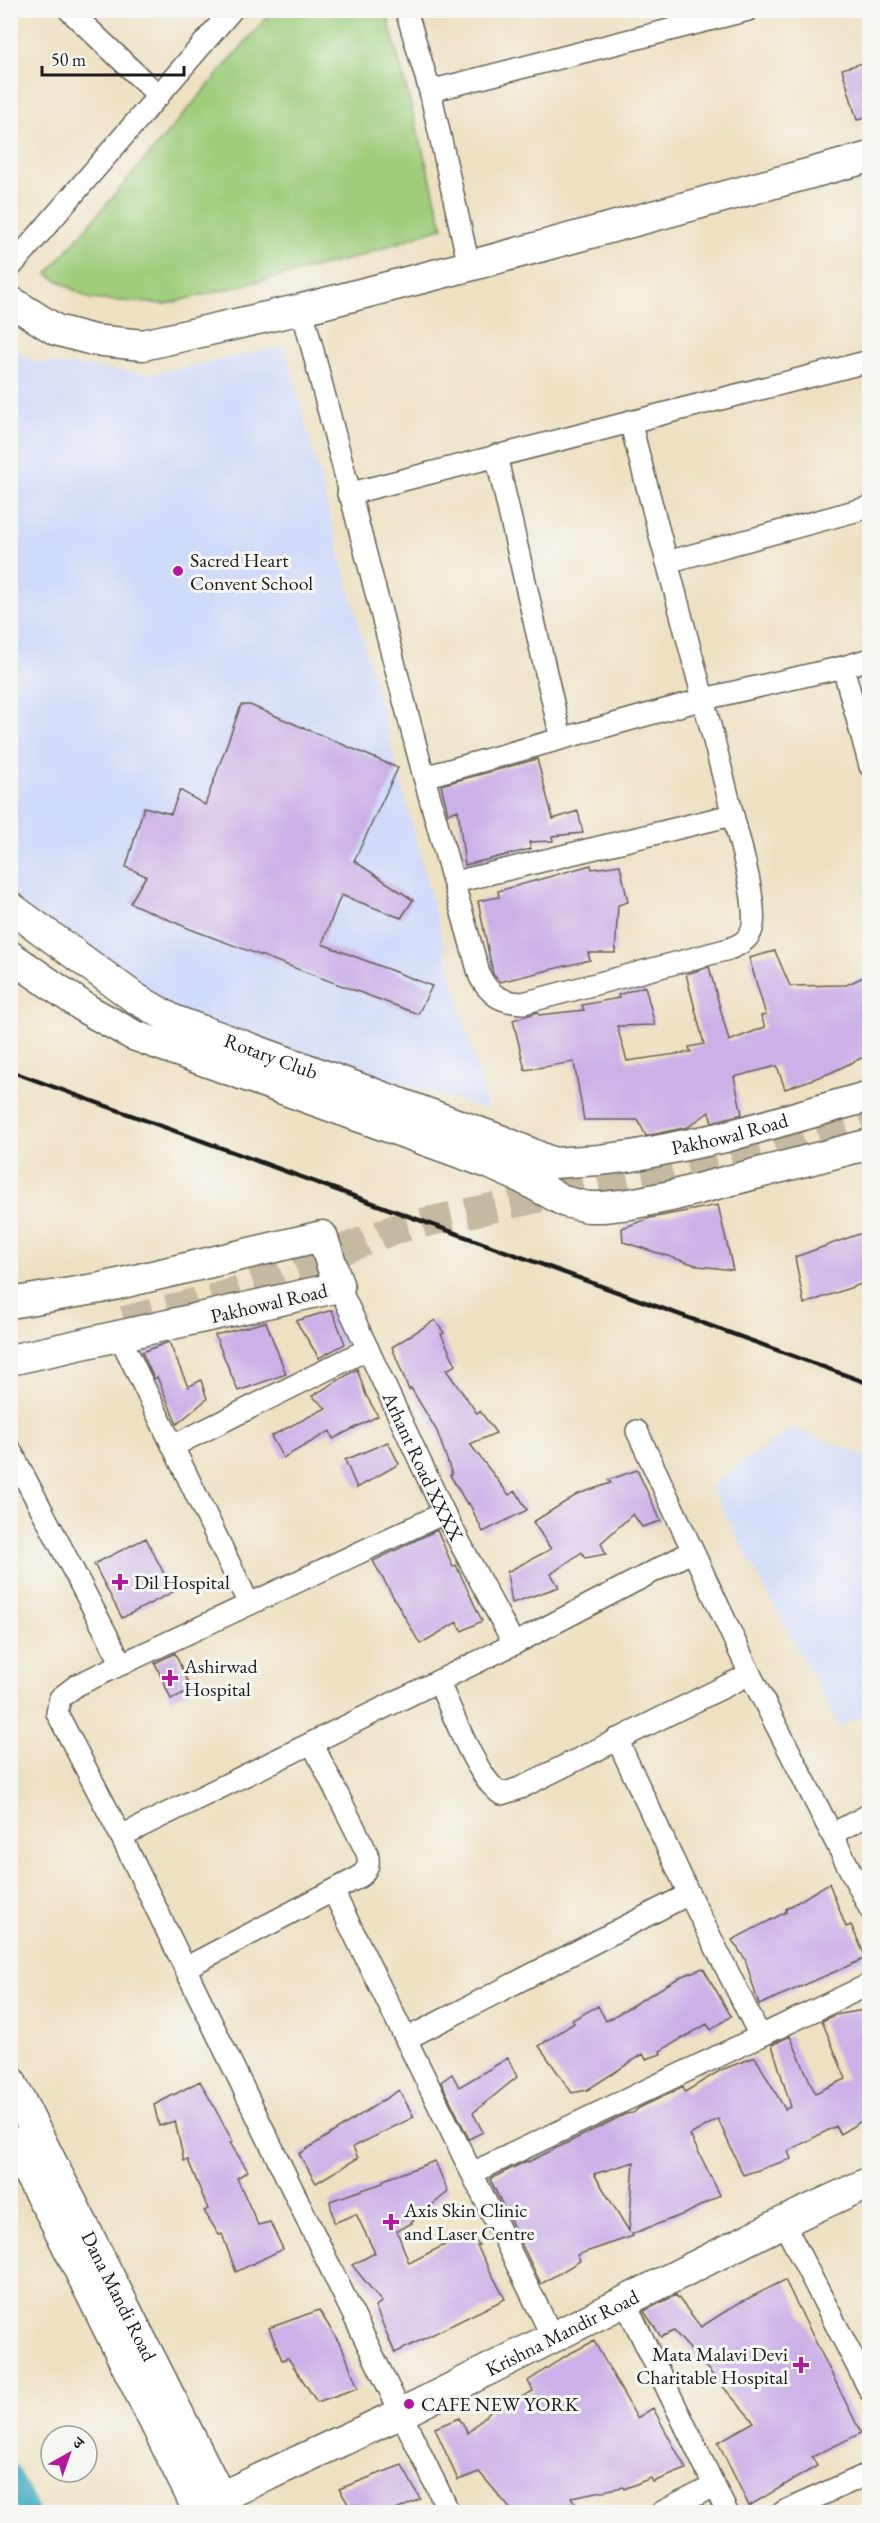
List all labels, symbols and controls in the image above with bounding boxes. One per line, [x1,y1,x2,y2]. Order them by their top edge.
scale bar [42,39,184,77]
text: 50 m [51,48,86,71]
place label: Sacred Heart Convent School [190,547,313,596]
marker: Sacred Heart Convent School [171,564,185,578]
street label: Rotary Club [221,1027,321,1085]
street label: Pakhowal Road [669,1107,792,1161]
street label: Pakhowal Road [208,1277,331,1329]
street label: Arhant Road XXXX [376,1387,470,1545]
place label: Dil Hospital [134,1569,230,1595]
marker: Dil Hospital [111,1573,129,1591]
place label: Ashirwad Hospital [183,1653,259,1702]
marker: Ashirwad Hospital [161,1669,179,1687]
place label: Axis Skin Clinic and Laser Centre [403,2197,535,2246]
marker: Axis Skin Clinic and Laser Centre [382,2213,400,2231]
street label: Dana Mandi Road [75,2226,163,2366]
street label: Krishna Mandir Road [481,2283,644,2382]
place label: Mata Malavi Devi Charitable Hospital [636,2341,788,2390]
marker: Mata Malavi Devi Charitable Hospital [792,2356,810,2374]
place label: CAFE NEW YORK [421,2391,579,2417]
marker: CAFE NEW YORK [402,2397,416,2411]
north arrow [39,2424,99,2484]
text: उ [68,2432,90,2455]

